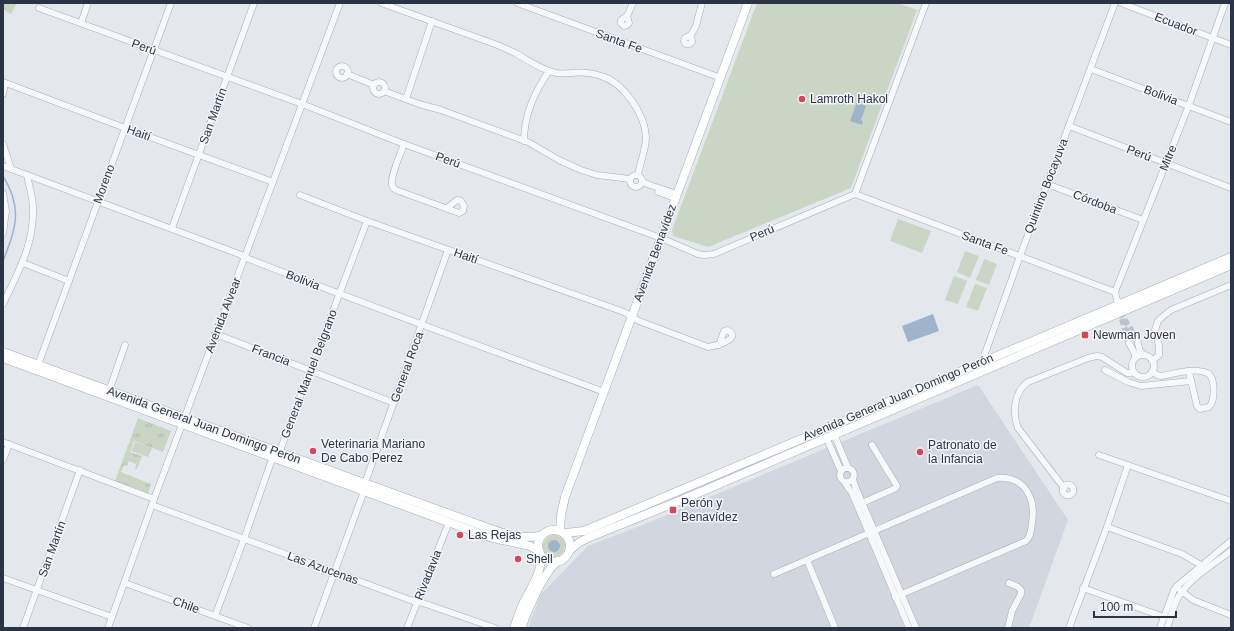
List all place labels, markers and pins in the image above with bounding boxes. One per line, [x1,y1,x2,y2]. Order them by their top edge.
place label: Lamroth Hakol [810,92,888,106]
marker: Lamroth Hakol [797,94,807,104]
place label: Newman Joven [1093,328,1176,342]
marker: Newman Joven [1080,330,1090,340]
place label: Veterinaria Mariano De Cabo Perez [321,437,425,465]
place label: Patronato de la Infancia [928,438,997,466]
marker: Veterinaria Mariano De Cabo Perez [308,446,318,456]
marker: Patronato de la Infancia [915,447,925,457]
place label: Perón y Benavídez [681,496,738,524]
marker: Perón y Benavídez [668,505,678,515]
place label: Las Rejas [468,528,521,542]
marker: Las Rejas [455,530,465,540]
place label: Shell [526,552,553,566]
marker: Shell [513,554,523,564]

